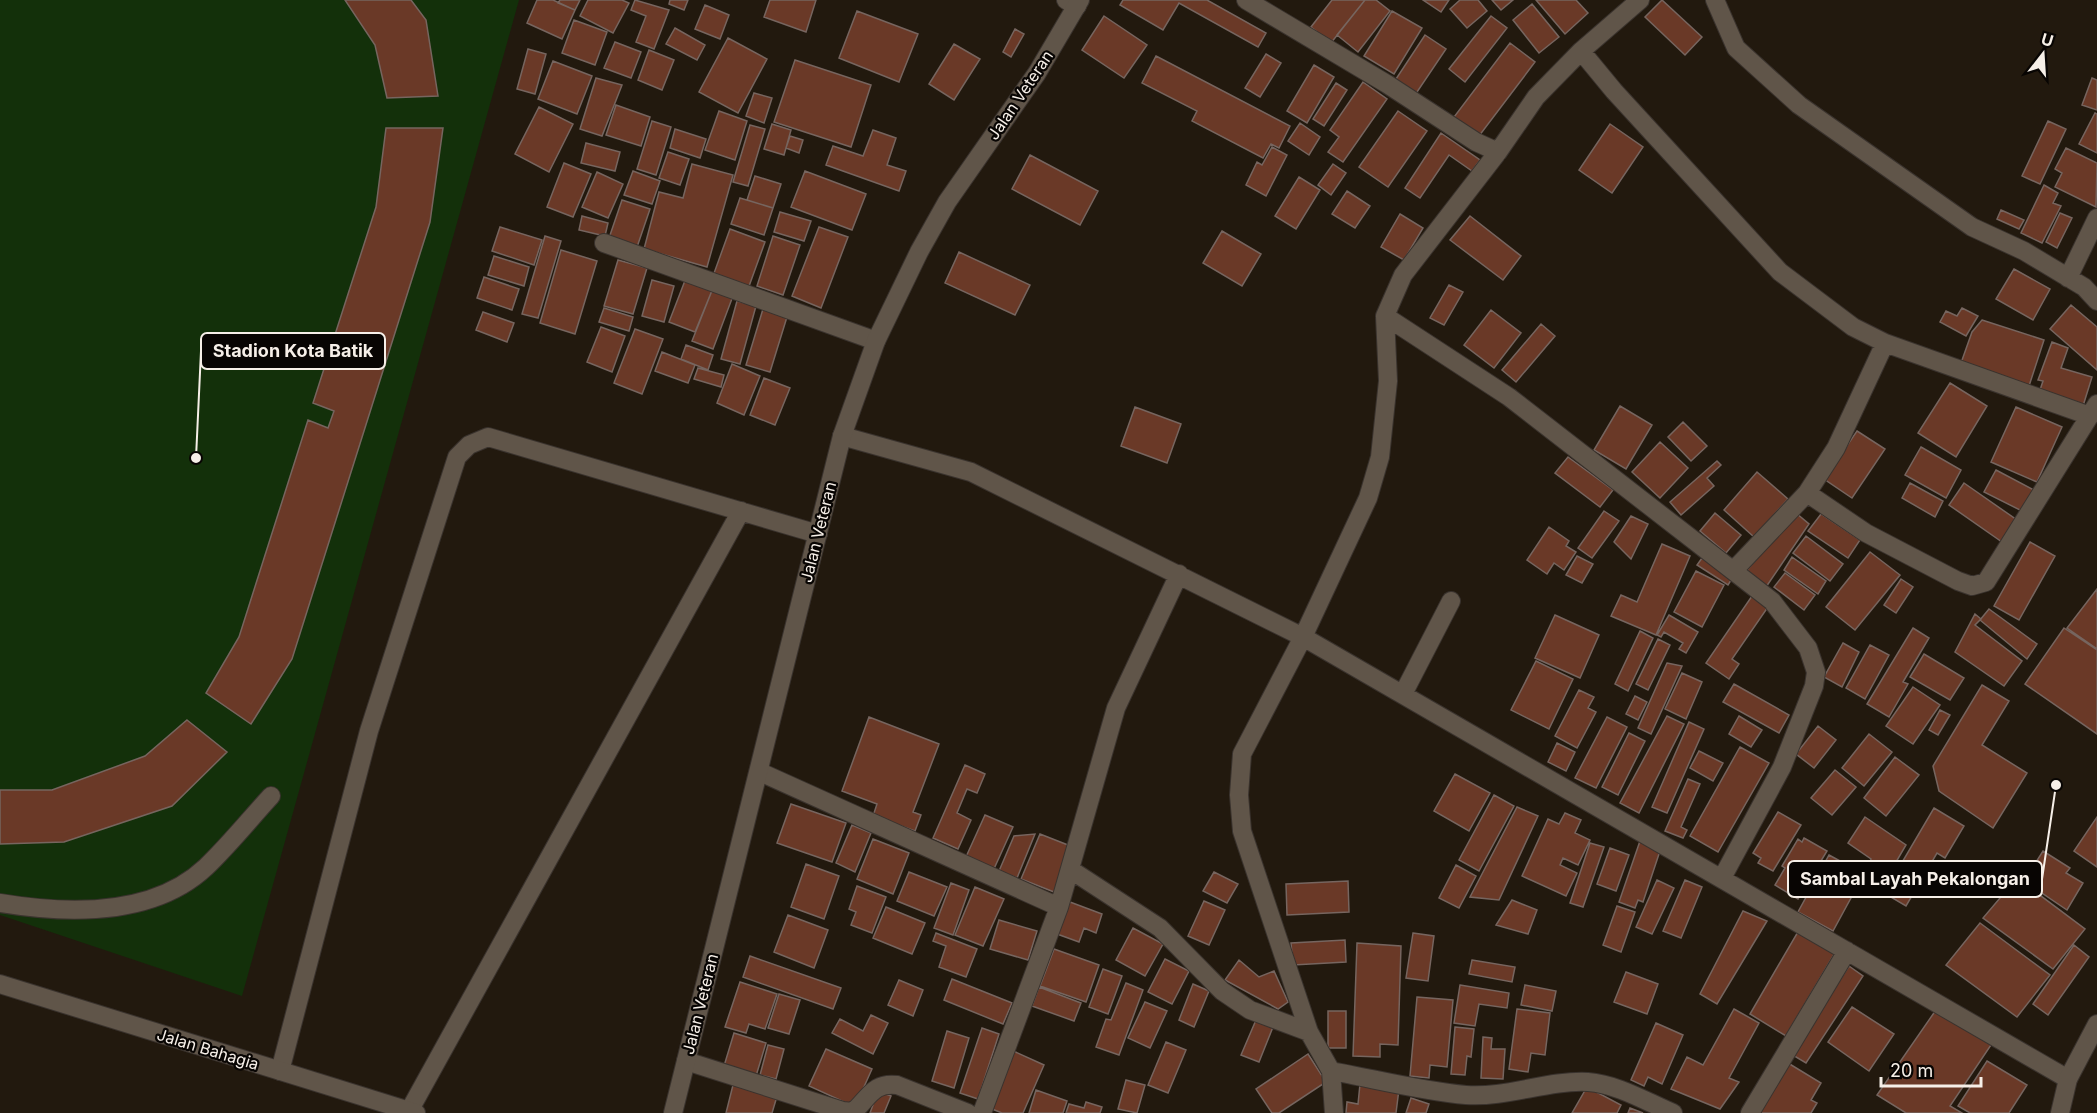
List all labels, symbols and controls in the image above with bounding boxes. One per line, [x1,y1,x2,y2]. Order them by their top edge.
north arrow [2013,24,2073,84]
text: U [2039,28,2056,51]
street label: Jalan Veteran [983,47,1057,143]
callout: Stadion Kota Batik [201,333,385,369]
text: Stadion Kota Batik [213,340,374,361]
street label: Jalan Veteran [796,479,840,585]
callout: Sambal Layah Pekalongan [1788,861,2042,897]
text: Sambal Layah Pekalongan [1800,868,2030,889]
street label: Jalan Veteran [678,951,722,1057]
street label: Jalan Bahagia [155,1024,261,1074]
scale bar [1881,1050,1982,1088]
text: 20 m [1890,1060,1933,1081]

